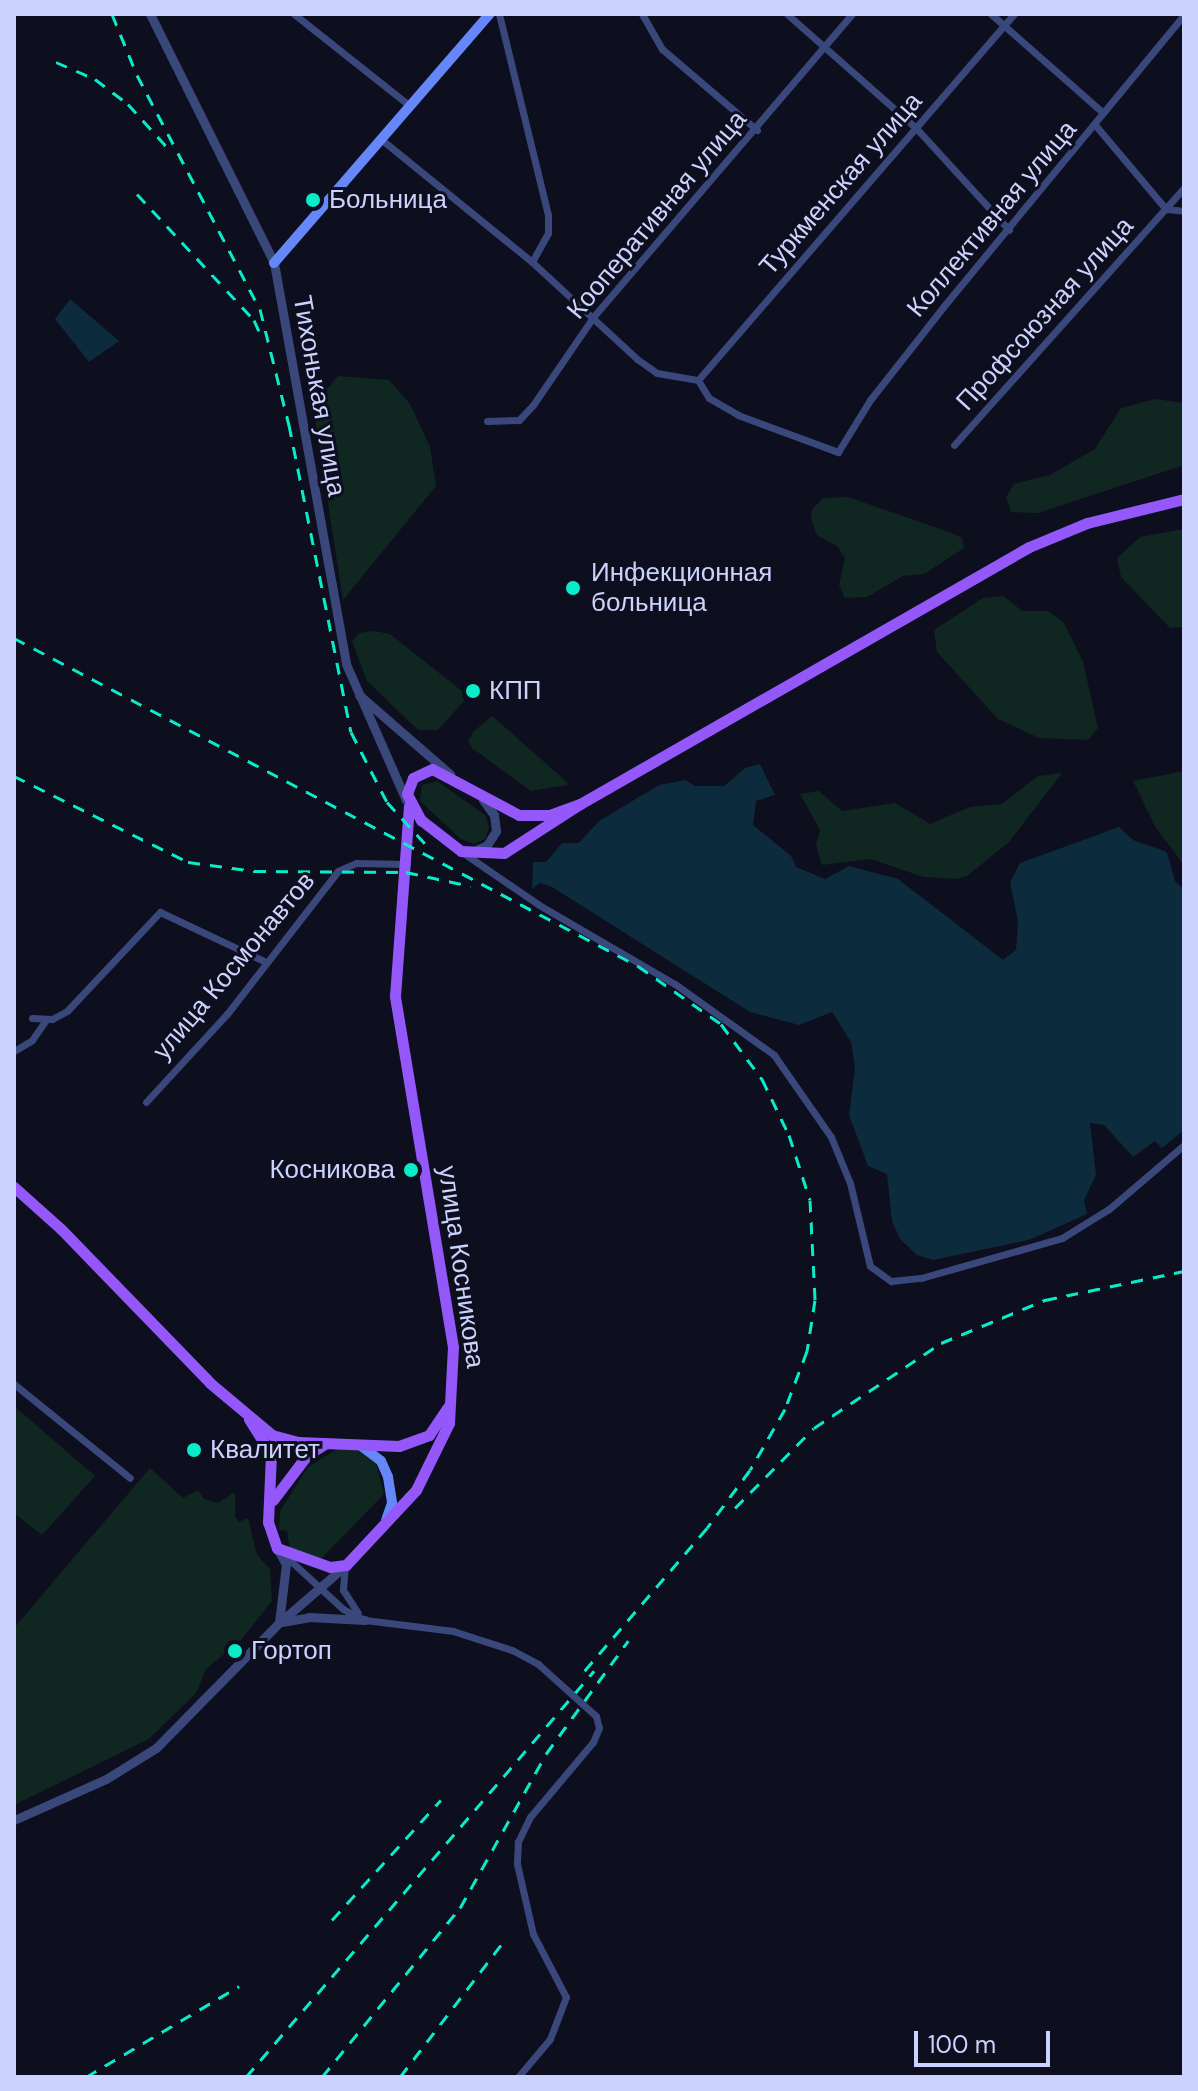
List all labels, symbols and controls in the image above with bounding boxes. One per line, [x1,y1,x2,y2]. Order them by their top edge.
street label: Туркменская улица [753,86,929,282]
street label: Кооперативная улица [561,104,753,326]
street label: Коллективная улица [901,114,1083,324]
place label: Больница [329,184,447,216]
marker: Больница [304,191,322,209]
street label: Профсоюзная улица [950,211,1140,417]
street label: Тихонькая улица [286,293,352,499]
place label: Инфекционная больница [591,557,772,618]
marker: Инфекционная больница [562,577,584,599]
place label: КПП [489,675,542,707]
marker: КПП [464,682,482,700]
street label: улица Космонавтов [146,866,322,1066]
place label: Косникова [269,1154,395,1186]
marker: Косникова [402,1161,420,1179]
street label: улица Косникова [431,1164,491,1370]
place label: Квалитет [210,1434,320,1466]
marker: Квалитет [185,1441,203,1459]
place label: Гортоп [251,1635,332,1667]
marker: Гортоп [226,1642,244,1660]
scale bar [918,2015,1054,2065]
text: 100 m [928,2029,996,2060]

